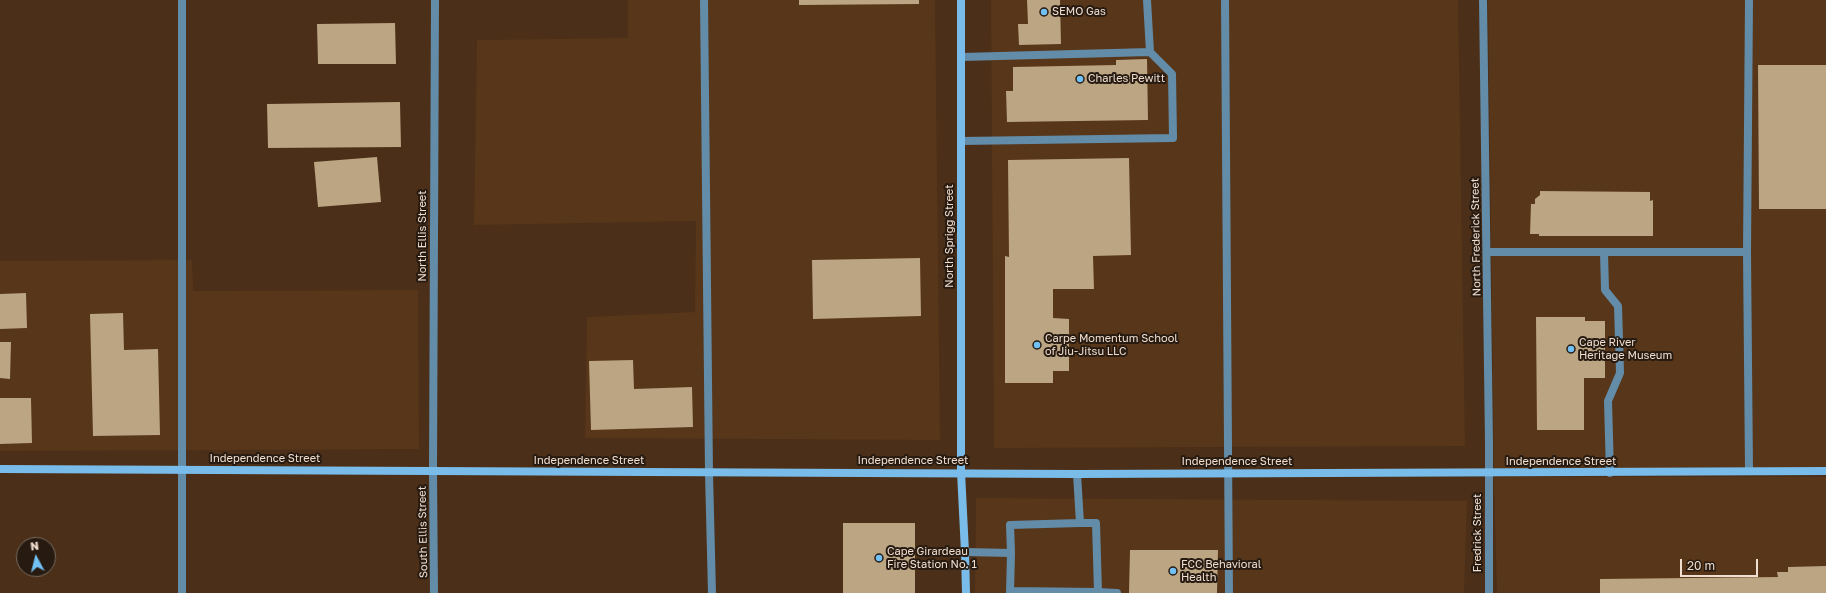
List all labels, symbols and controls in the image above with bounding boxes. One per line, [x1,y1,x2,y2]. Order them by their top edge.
place label: SEMO Gas [1052,5,1106,19]
marker: SEMO Gas [1039,7,1049,17]
place label: Charles Pewitt [1088,72,1165,86]
marker: Charles Pewitt [1075,74,1085,84]
street label: North Frederick Street [1468,178,1484,296]
street label: North Sprigg Street [943,184,957,288]
street label: North Ellis Street [416,190,430,282]
place label: Carpe Momentum School of Jiu-Jitsu LLC [1045,332,1178,358]
place label: Cape River Heritage Museum [1579,336,1672,362]
marker: Carpe Momentum School of Jiu-Jitsu LLC [1032,340,1042,350]
marker: Cape River Heritage Museum [1566,344,1576,354]
street label: Independence Street [210,452,320,466]
street label: Independence Street [534,454,644,468]
street label: Independence Street [858,454,968,468]
street label: Independence Street [1182,455,1292,469]
street label: Independence Street [1506,455,1616,469]
street label: South Ellis Street [416,486,430,578]
street label: Fredrick Street [1471,494,1485,572]
north arrow [16,537,56,577]
text: N [30,539,40,553]
place label: Cape Girardeau Fire Station No. 1 [887,545,977,571]
scale bar [1682,551,1760,577]
marker: Cape Girardeau Fire Station No. 1 [874,553,884,563]
place label: FCC Behavioral Health [1181,558,1261,584]
text: 20 m [1687,558,1715,573]
marker: FCC Behavioral Health [1168,566,1178,576]

